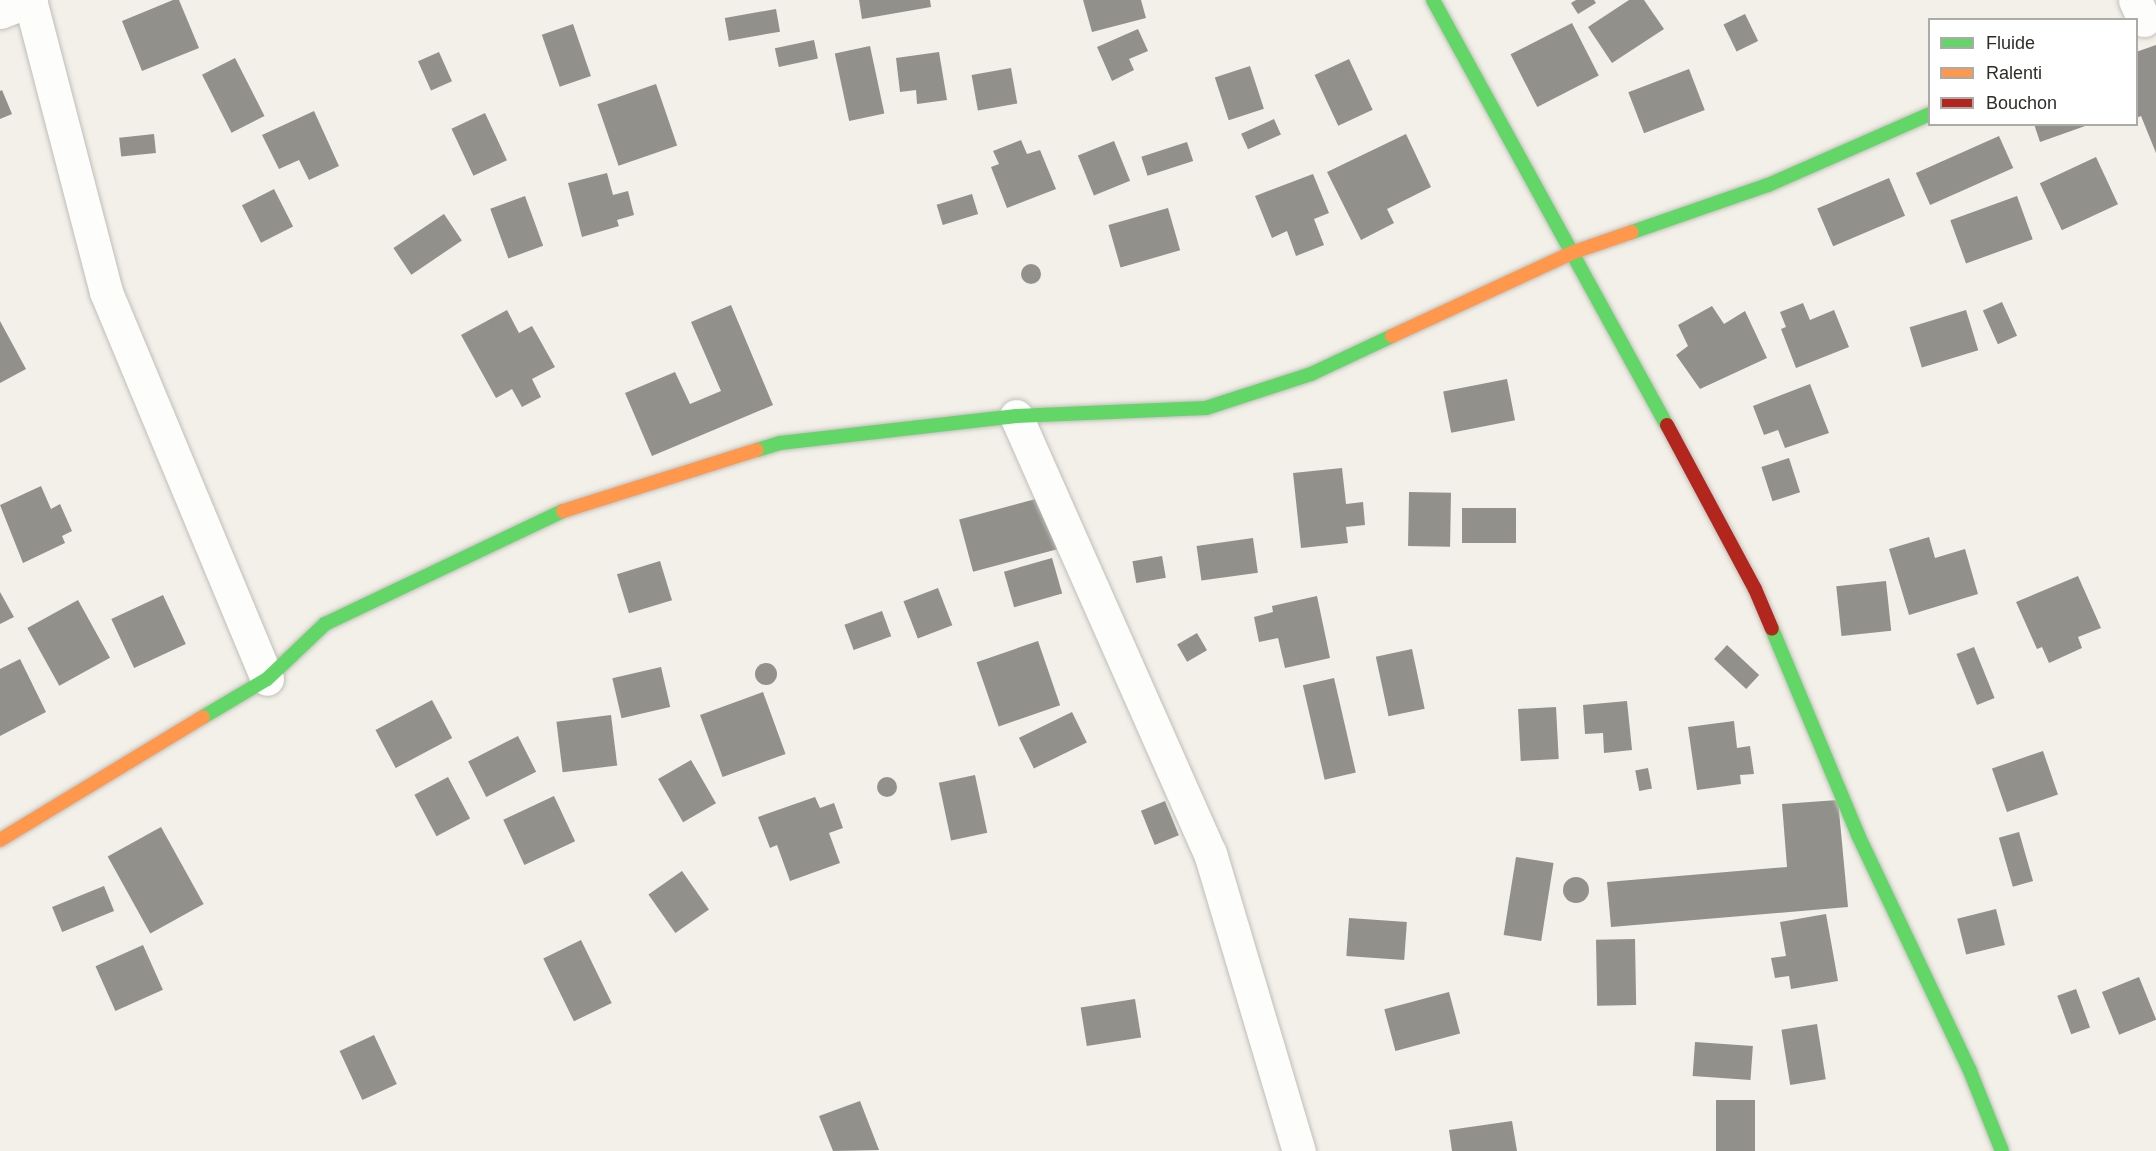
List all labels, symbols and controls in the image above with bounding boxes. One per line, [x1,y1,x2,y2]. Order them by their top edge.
legend [1928,18,2138,126]
text: Fluide [1986,33,2035,53]
text: Ralenti [1986,63,2042,83]
text: Bouchon [1986,93,2057,113]

